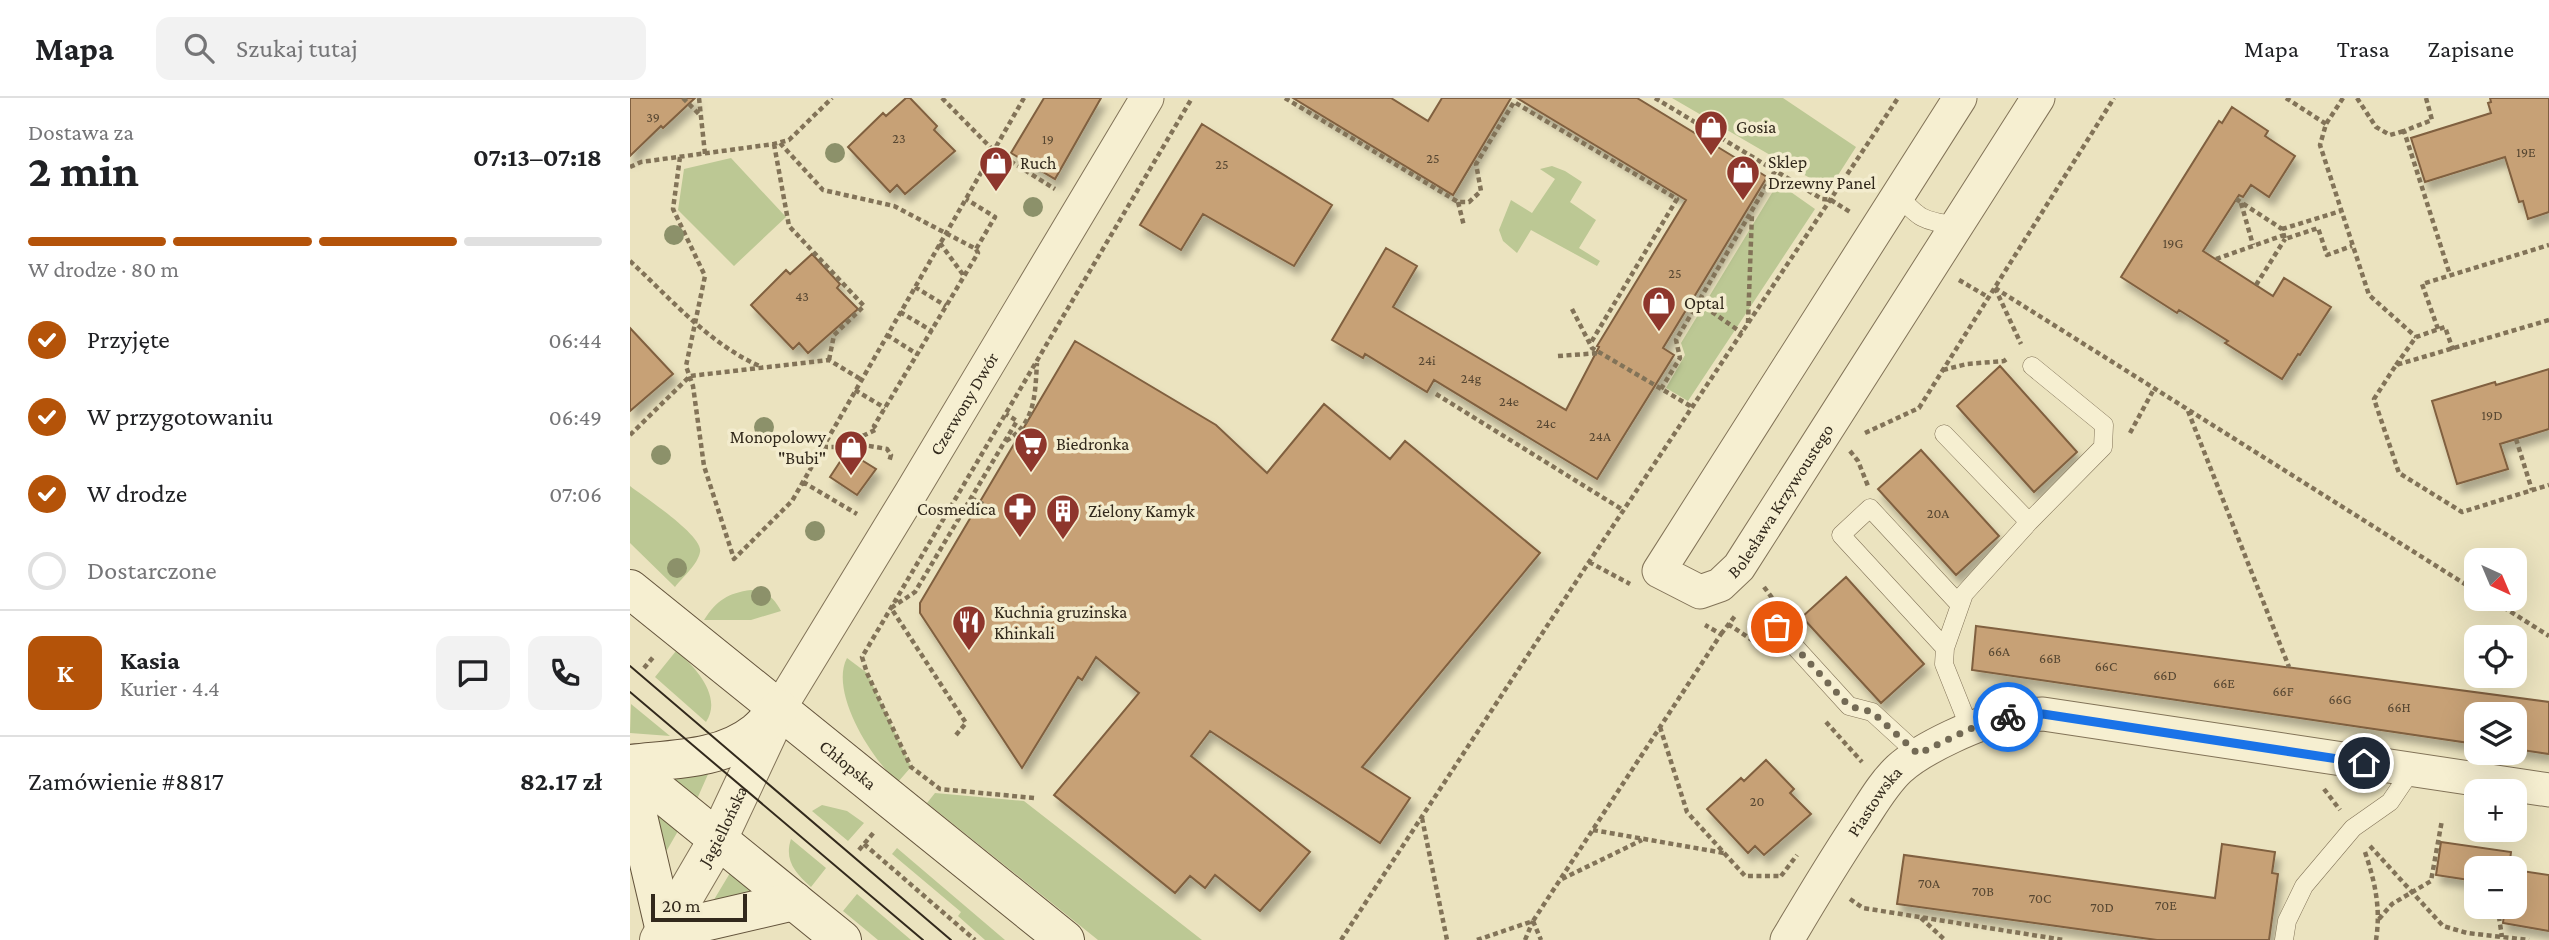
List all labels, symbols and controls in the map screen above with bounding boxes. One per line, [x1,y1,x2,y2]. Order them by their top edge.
search box [156,17,646,80]
icon: search [180,29,218,67]
text: Mapa [35,30,114,67]
text: Szukaj tutaj [236,34,358,63]
text: Mapa [2244,35,2299,62]
text: Trasa [2337,35,2390,62]
text: Zapisane [2428,35,2514,62]
shop icon: Gosia [1692,108,1730,157]
house number: 39 [646,109,660,125]
place label: Gosia [1736,117,1776,137]
text: Dostawa za [28,119,134,145]
house number: 23 [892,130,906,146]
house number: 19 [1042,131,1054,147]
text: 07:13–07:18 [473,143,602,172]
shop icon: Ruch [977,144,1015,193]
house number: 19E [2516,144,2536,160]
text: 2 min [28,145,139,196]
house number: 25 [1426,150,1440,166]
place label: Sklep Drzewny Panel [1768,152,1876,193]
place label: Ruch [1020,153,1057,173]
shop icon: Sklep Drzewny Panel [1724,153,1762,202]
house number: 25 [1215,156,1229,172]
house number: 19G [2163,235,2183,251]
text: W drodze · 80 m [28,256,179,282]
house number: 25 [1668,265,1682,281]
shop icon: Optal [1640,284,1678,333]
house number: 43 [795,288,809,304]
place label: Optal [1684,293,1725,313]
icon: check [28,321,66,359]
text: Przyjęte [87,325,170,354]
text: 06:44 [549,327,602,353]
street label: Czerwony Dwór [926,348,1003,459]
house number: 24i [1418,352,1436,368]
house number: 24g [1461,370,1482,386]
house number: 24e [1499,393,1519,409]
icon: check [28,398,66,436]
text: W przygotowaniu [87,402,273,431]
text: 06:49 [549,404,602,430]
house number: 19D [2481,407,2503,423]
house number: 24c [1536,415,1556,431]
street label: Bolesława Krzywoustego [1724,420,1837,582]
supermarket icon: Biedronka [1012,425,1050,474]
place label: Monopolowy "Bubi" [730,427,827,468]
shop icon: Monopolowy "Bubi" [832,428,870,477]
house number: 24A [1589,428,1611,444]
place label: Biedronka [1056,434,1129,454]
icon: check [28,475,66,513]
text: W drodze [87,479,187,508]
text: 07:06 [549,481,602,507]
pharmacy icon: Cosmedica [1001,490,1039,539]
building icon: Zielony Kamyk [1044,492,1082,541]
place label: Cosmedica [917,499,996,519]
place label: Zielony Kamyk [1088,501,1195,521]
house number: 20A [1927,505,1949,521]
north arrow [2464,548,2527,611]
map controls [2464,548,2527,919]
text: Dostarczone [87,556,217,585]
pin [1747,597,1807,657]
place label: Kuchnia gruzinska Khinkali [994,602,1127,643]
restaurant icon: Kuchnia gruzinska Khinkali [950,603,988,652]
icon: bag [1758,608,1796,646]
button: locate [2464,625,2527,688]
button: chat [436,636,510,710]
button: phone [528,636,602,710]
house number: 66A [1988,643,2010,659]
text: Kasia [120,646,180,675]
house number: 66B [2039,650,2061,666]
house number: 66C [2095,658,2117,674]
text: K [57,659,73,688]
house number: 66D [2153,667,2177,683]
text: Kurier · 4.4 [120,675,220,701]
house number: 66E [2213,675,2235,691]
courier [1973,682,2043,752]
house number: 66F [2272,683,2294,699]
house number: 66G [2328,691,2352,707]
icon: bike [1989,698,2027,736]
house number: 66H [2387,699,2411,715]
button: layers [2464,702,2527,765]
pin [2334,733,2394,793]
street label: Chłopska [815,736,880,794]
icon: home [2345,744,2383,782]
street label: Piastowska [1843,762,1906,840]
text: Zamówienie #8817 [28,767,224,796]
text: 82.17 zł [520,767,602,796]
button: + [2464,779,2527,842]
street label: Jagiellońska [693,783,751,871]
house number: 20 [1750,793,1764,809]
button: − [2464,856,2527,919]
house number: 70A [1918,875,1940,891]
house number: 70B [1972,883,1994,899]
house number: 70C [2029,890,2051,906]
scale bar [651,891,747,923]
text: 20 m [662,895,701,916]
house number: 70E [2155,897,2177,913]
house number: 70D [2090,899,2114,915]

